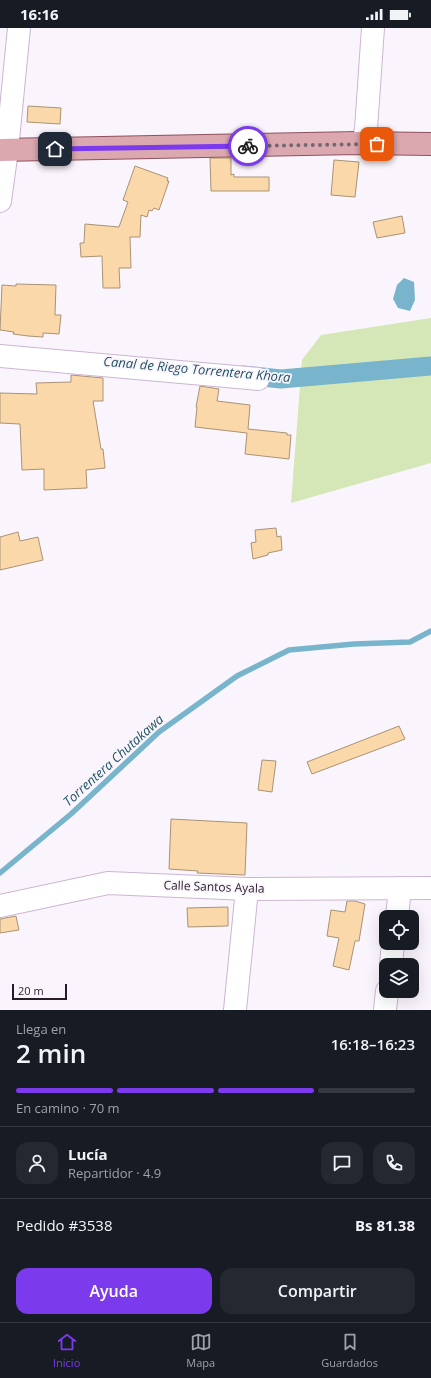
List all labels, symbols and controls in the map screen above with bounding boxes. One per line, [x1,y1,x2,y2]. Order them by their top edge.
text: 16:16 [20,4,59,24]
courier [228,126,268,166]
pin [360,127,394,161]
pin [38,132,72,166]
icon: bag [366,133,388,155]
icon: bike [237,135,259,157]
icon: home [44,138,66,160]
water label: Canal de Riego Torrentera Khora [103,352,292,386]
water label: Torrentera Chutakawa [59,710,168,810]
street label: Calle Santos Ayala [163,876,265,897]
map controls [379,910,419,998]
button: locate [379,910,419,950]
button: layers [379,958,419,998]
scale bar [12,982,67,1001]
text: 20 m [18,983,44,998]
text: Llega en [16,1020,66,1038]
text: 16:18–16:23 [331,1034,415,1054]
text: 2 min [16,1035,86,1071]
text: En camino · 70 m [16,1099,120,1117]
button: person [16,1142,58,1184]
button: chat [321,1142,363,1184]
button: phone [373,1142,415,1184]
text: Lucía [68,1144,108,1164]
text: Repartidor · 4.9 [68,1164,161,1182]
text: Pedido #3538 [16,1215,113,1235]
text: Bs 81.38 [355,1215,415,1235]
button: Ayuda [16,1268,212,1314]
button: Compartir [220,1268,415,1314]
tab: Inicio [53,1331,80,1370]
tab: Mapa [186,1331,215,1370]
tab: Guardados [321,1331,378,1370]

